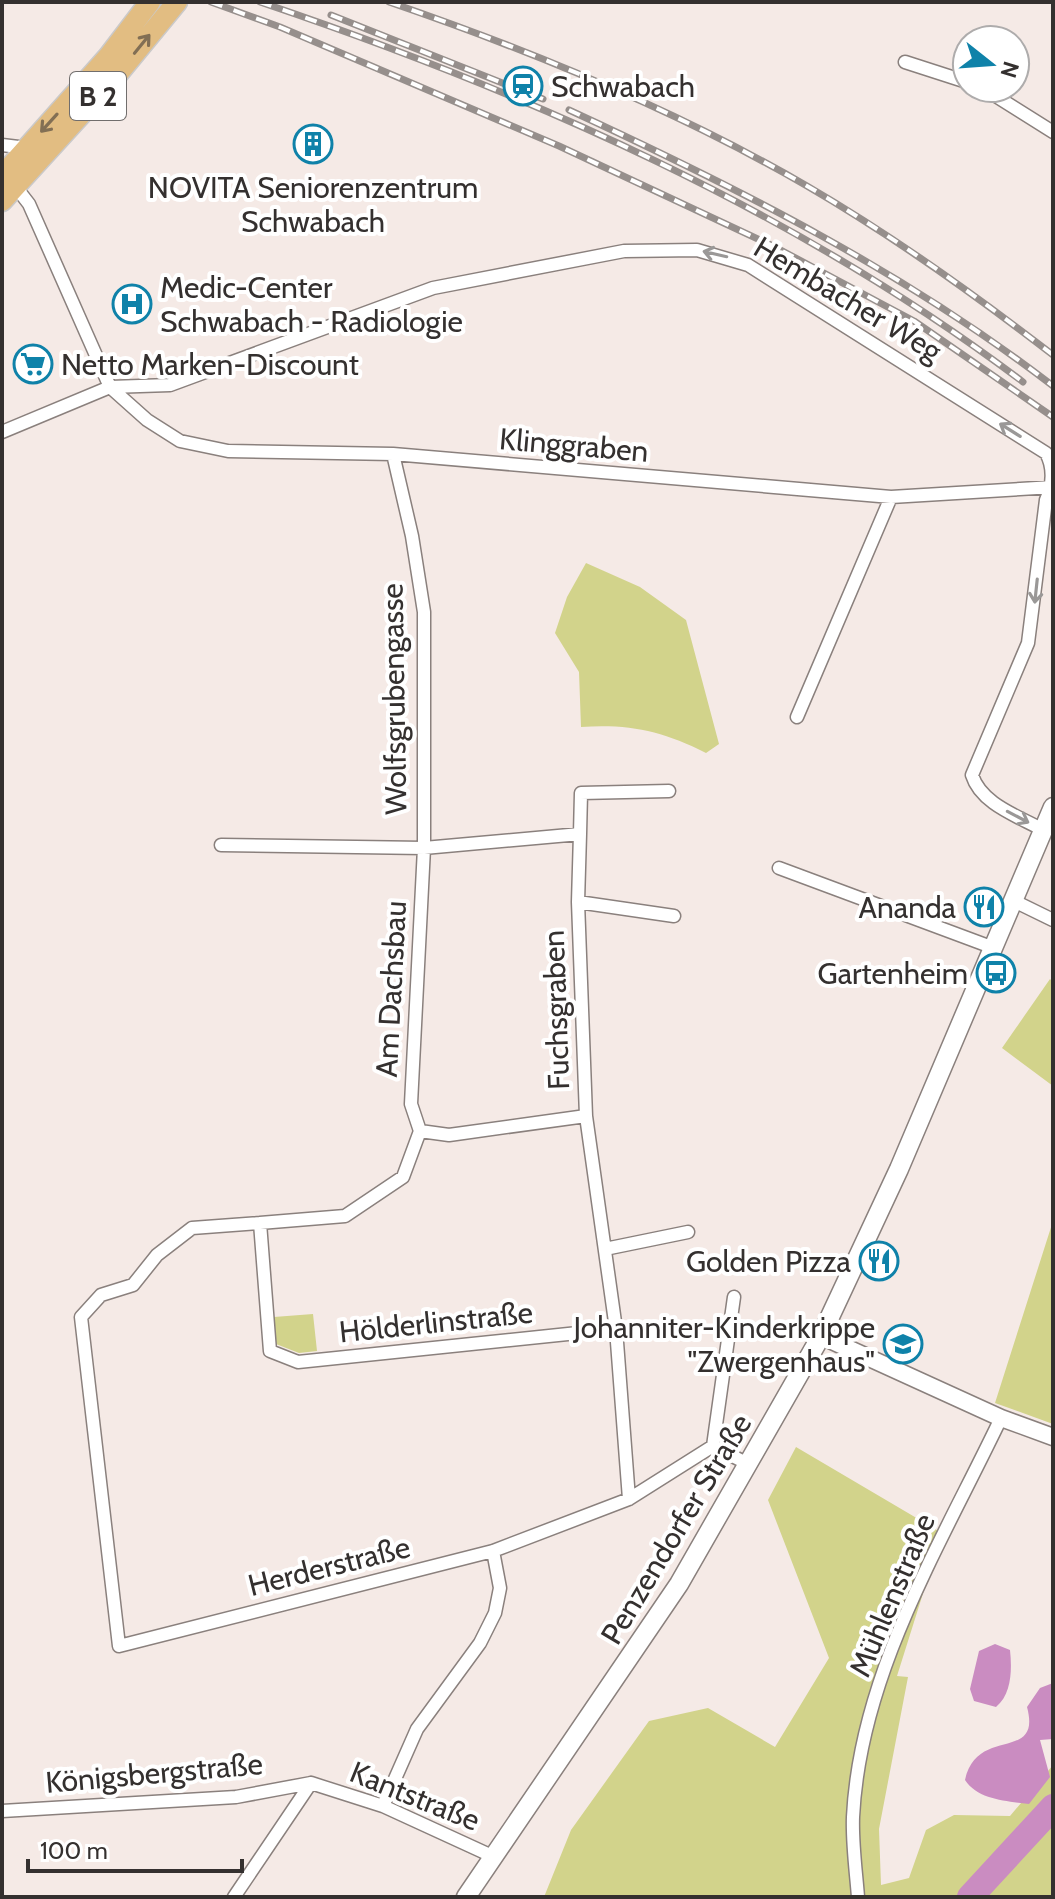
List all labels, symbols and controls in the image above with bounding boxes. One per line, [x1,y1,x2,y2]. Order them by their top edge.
north arrow [951,24,1031,104]
one-way arrow [133,34,151,55]
text: N [994,58,1025,81]
station icon: Schwabach [502,65,544,107]
place label: Schwabach [551,68,695,105]
road number: B 2 [70,72,126,120]
one-way arrow [40,113,58,133]
building icon: NOVITA Seniorenzentrum Schwabach [292,123,334,165]
place label: NOVITA Seniorenzentrum Schwabach [148,169,478,240]
street label: Hembacher Weg [747,228,949,370]
one-way arrow [703,246,729,261]
place label: Medic-Center Schwabach - Radiologie [160,269,463,340]
hospital icon: Medic-Center Schwabach - Radiologie [111,283,153,325]
supermarket icon: Netto Marken-Discount [12,343,54,385]
place label: Netto Marken-Discount [61,346,359,383]
street label: Klinggraben [498,420,650,470]
one-way arrow [999,422,1021,439]
one-way arrow [1029,577,1044,604]
street label: Wolfsgrubengasse [373,583,415,815]
one-way arrow [1005,809,1029,825]
restaurant icon: Ananda [963,886,1005,928]
place label: Ananda [859,889,957,926]
street label: Am Dachsbau [368,900,414,1078]
street label: Fuchsgraben [535,929,577,1091]
bus stop icon: Gartenheim [975,952,1017,994]
place label: Gartenheim [818,955,968,992]
restaurant icon: Golden Pizza [858,1240,900,1282]
place label: Golden Pizza [686,1243,852,1280]
street label: Hölderlinstraße [337,1293,535,1351]
place label: Johanniter-Kinderkrippe "Zwergenhaus" [572,1309,875,1380]
school or university icon: Johanniter-Kinderkrippe "Zwergenhaus" [882,1323,924,1365]
street label: Penzendorfer Straße [593,1407,759,1651]
street label: Mühlenstraße [841,1508,943,1682]
street label: Herderstraße [244,1528,414,1604]
street label: Königsbergstraße [44,1745,264,1801]
street label: Kantstraße [345,1753,485,1839]
scale bar [28,1823,242,1873]
text: 100 m [40,1836,108,1865]

